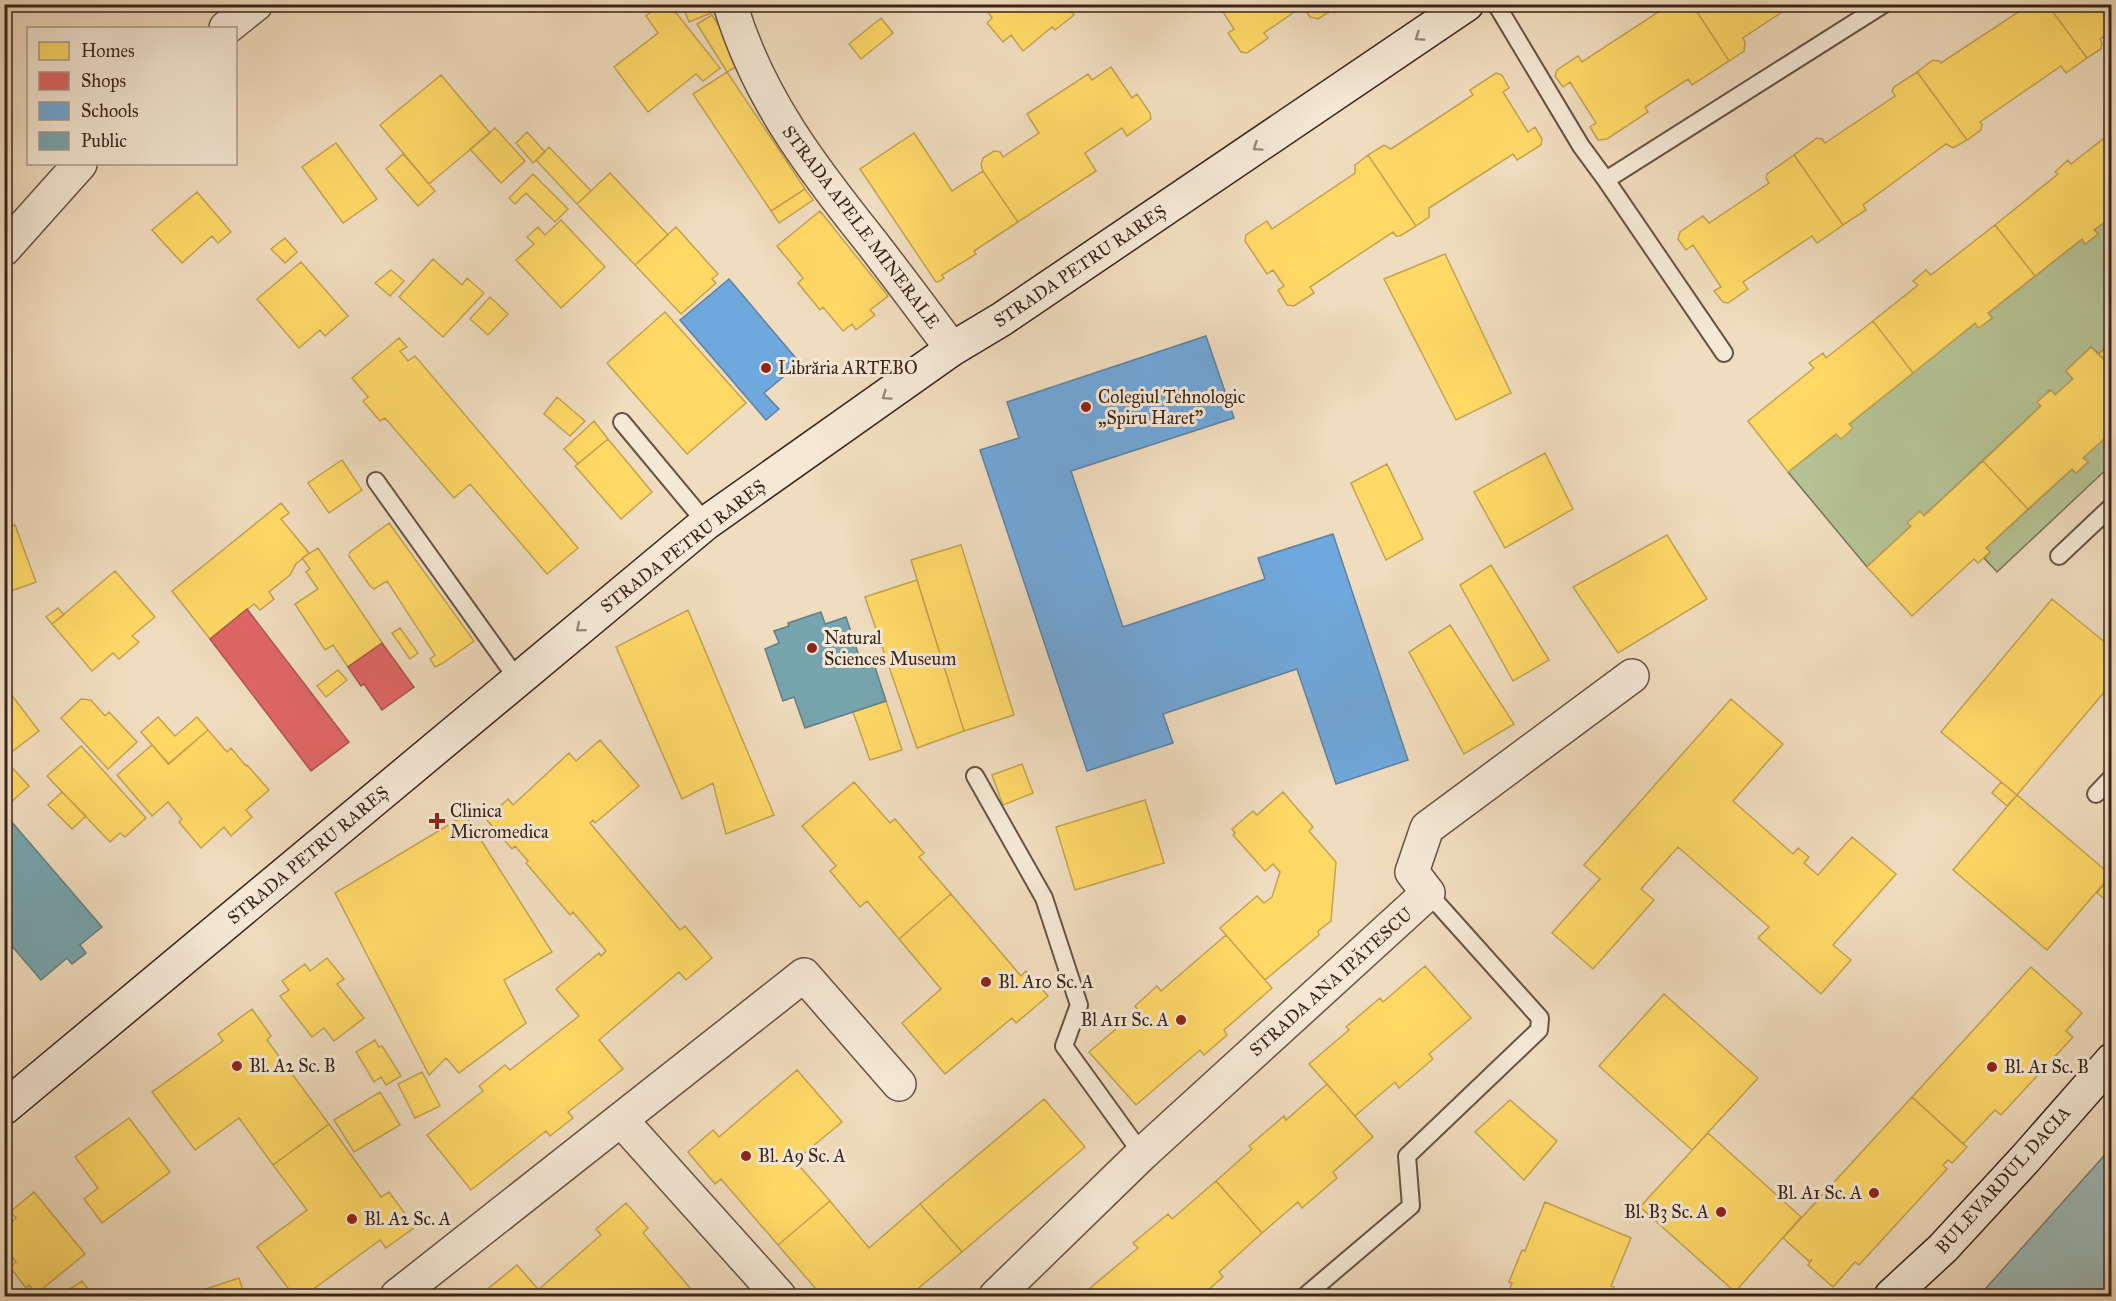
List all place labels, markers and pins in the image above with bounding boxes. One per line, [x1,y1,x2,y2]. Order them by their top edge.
place label: Librăria ARTEBO [778,357,918,379]
marker: Librăria ARTEBO [759,361,773,375]
place label: Colegiul Tehnologic „Spiru Haret” [1098,386,1246,429]
marker: Colegiul Tehnologic „Spiru Haret” [1079,400,1093,414]
place label: Natural Sciences Museum [824,627,956,670]
marker: Natural Sciences Museum [805,641,819,655]
place label: Clinica Micromedica [450,800,549,843]
marker: Clinica Micromedica [428,812,446,830]
place label: Bl. A10 Sc. A [998,971,1094,993]
marker: Bl. A10 Sc. A [979,975,993,989]
place label: Bl A11 Sc. A [1080,1009,1169,1031]
marker: Bl A11 Sc. A [1174,1013,1188,1027]
place label: Bl. A2 Sc. B [249,1055,336,1077]
place label: Bl. A1 Sc. B [2004,1056,2089,1078]
marker: Bl. A2 Sc. B [230,1059,244,1073]
marker: Bl. A1 Sc. B [1985,1060,1999,1074]
place label: Bl. A9 Sc. A [758,1145,846,1167]
marker: Bl. A9 Sc. A [739,1149,753,1163]
place label: Bl. A1 Sc. A [1777,1182,1862,1204]
marker: Bl. A1 Sc. A [1867,1186,1881,1200]
place label: Bl. B3 Sc. A [1624,1201,1709,1223]
marker: Bl. B3 Sc. A [1714,1205,1728,1219]
place label: Bl. A2 Sc. A [364,1208,451,1230]
marker: Bl. A2 Sc. A [345,1212,359,1226]

